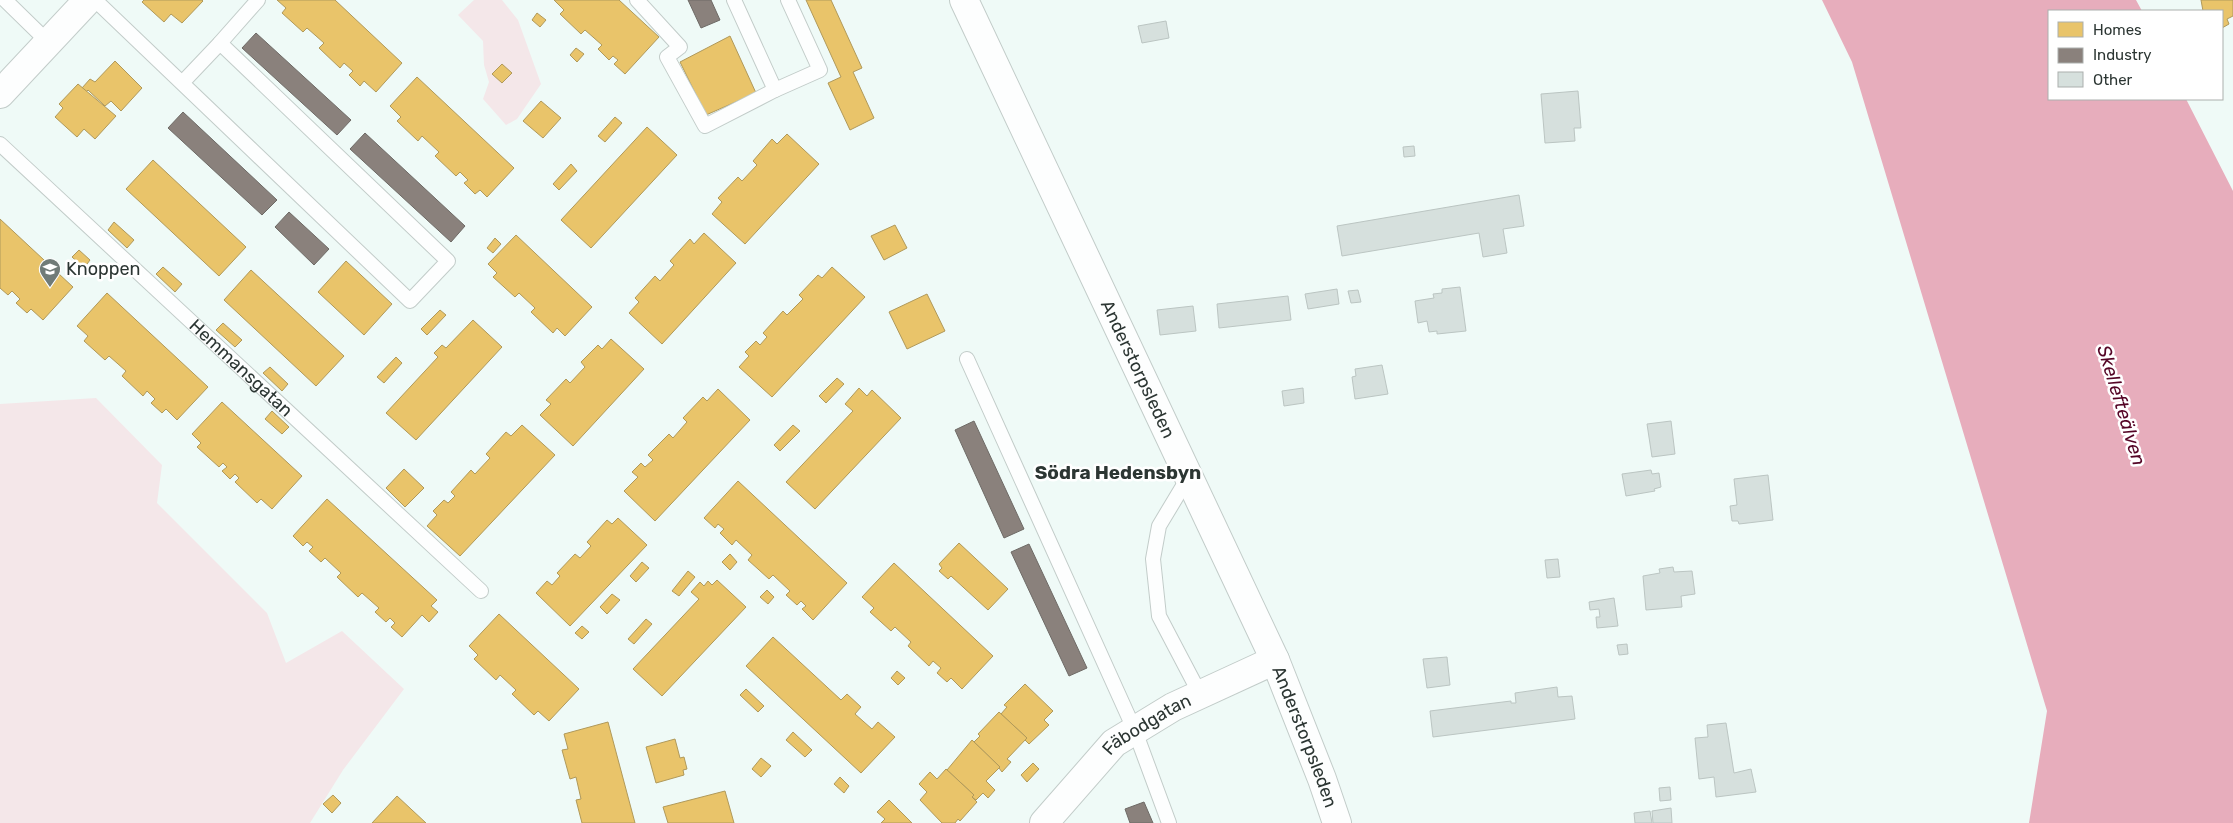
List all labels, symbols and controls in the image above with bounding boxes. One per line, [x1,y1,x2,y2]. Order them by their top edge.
legend [2048,10,2223,100]
text: Homes [2093,21,2142,39]
text: Industry [2093,46,2152,64]
text: Other [2093,71,2133,89]
school or university icon: Knoppen [38,257,62,288]
place label: Knoppen [66,258,141,280]
street label: Anderstorpsleden [1096,296,1180,442]
street label: Hemmansgatan [185,314,297,421]
water label: Skellefteälven [2092,342,2151,468]
district label: Södra Hedensbyn [1035,461,1201,484]
street label: Anderstorpsleden [1267,663,1342,811]
street label: Fäbodgatan [1098,689,1195,760]

